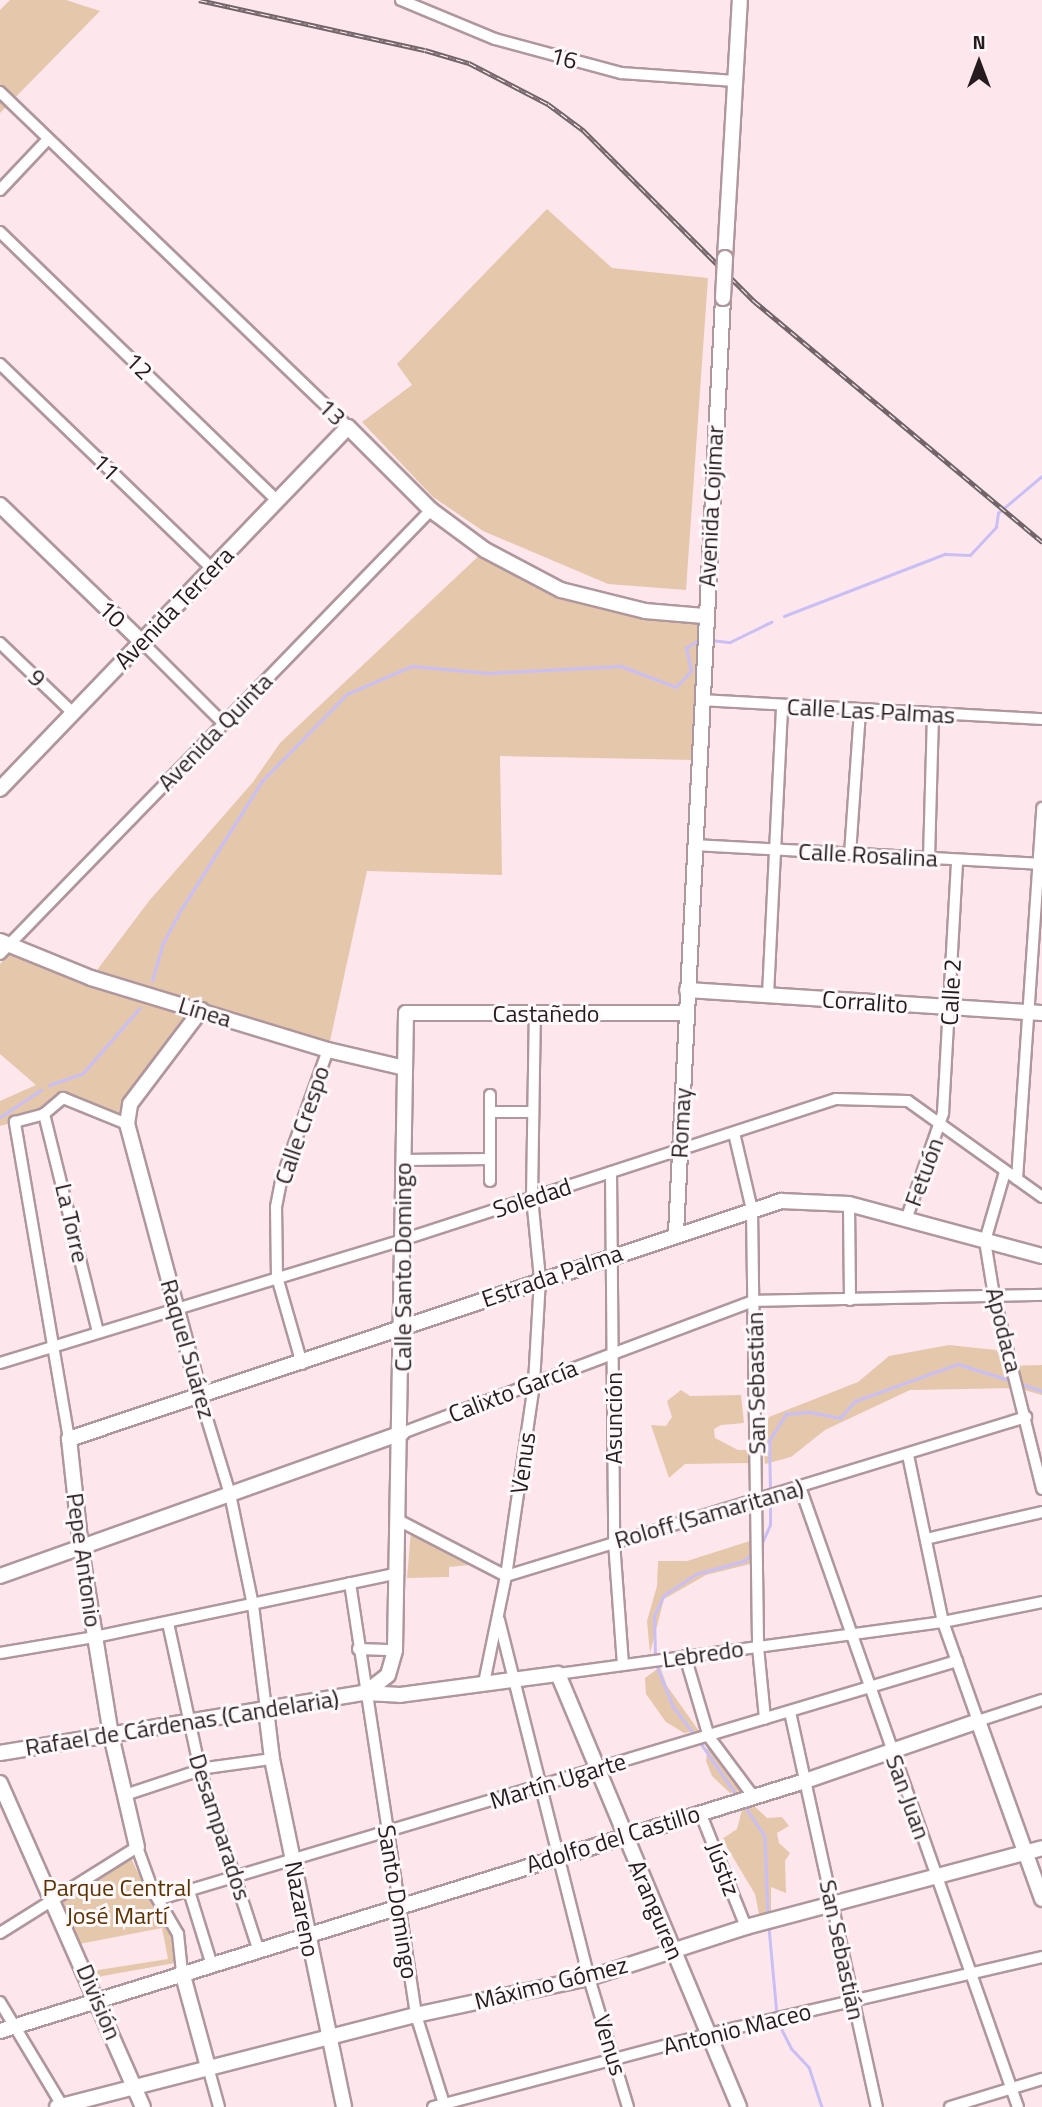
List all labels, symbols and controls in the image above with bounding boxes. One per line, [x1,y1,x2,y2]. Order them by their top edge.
text: N [972,27,986,56]
north arrow [944,28,1014,98]
street label: 16 [547,41,581,75]
street label: 12 [119,346,159,386]
street label: 13 [312,392,352,432]
street label: Avenida Cojímar [692,424,730,588]
street label: 11 [86,447,126,487]
street label: Avenida Tercera [108,541,240,675]
street label: 10 [92,594,132,634]
street label: 9 [22,663,52,693]
street label: Avenida Quinta [152,667,278,797]
street label: Calle Las Palmas [786,692,956,730]
street label: Calle Rosalina [797,837,939,873]
street label: Calle 2 [935,958,967,1026]
street label: Corralito [821,985,909,1019]
street label: Línea [175,990,235,1034]
street label: Castañedo [492,1000,600,1028]
street label: Calle Crespo [268,1062,336,1188]
street label: Romay [665,1087,697,1159]
street label: Fetuón [898,1134,950,1210]
street label: Calle Santo Domingo [389,1162,417,1372]
street label: Soledad [489,1172,575,1224]
street label: La Torre [49,1181,95,1265]
street label: Estrada Palma [478,1238,626,1314]
street label: Raquel Suárez [154,1276,222,1422]
street label: Apodaca [980,1284,1028,1376]
street label: San Sebastián [740,1311,772,1455]
street label: Calixto García [444,1353,582,1429]
street label: Asunción [600,1372,628,1464]
street label: Venus [504,1430,542,1496]
street label: Roloff (Samaritana) [611,1473,807,1555]
street label: Pepe Antonio [60,1491,108,1629]
street label: Lebredo [661,1634,745,1674]
street label: Rafael de Cárdenas (Candelaria) [23,1684,341,1762]
street label: Martín Ugarte [486,1747,630,1815]
street label: Desamparados [183,1750,257,1904]
street label: San Juan [879,1751,937,1843]
street label: Adolfo del Castillo [523,1799,703,1879]
street label: Santo Domingo [372,1823,424,1981]
street label: Jústiz [700,1838,746,1900]
street label: Aranguren [622,1856,690,1964]
street label: Nazareno [279,1859,325,1959]
park label: Parque Central José Martí [43,1874,191,1930]
street label: San Sebastián [813,1877,871,2023]
street label: Máximo Gómez [471,1950,631,2016]
street label: División [70,1960,128,2044]
street label: Antonio Maceo [660,1997,814,2061]
street label: Venus [587,2011,633,2079]

